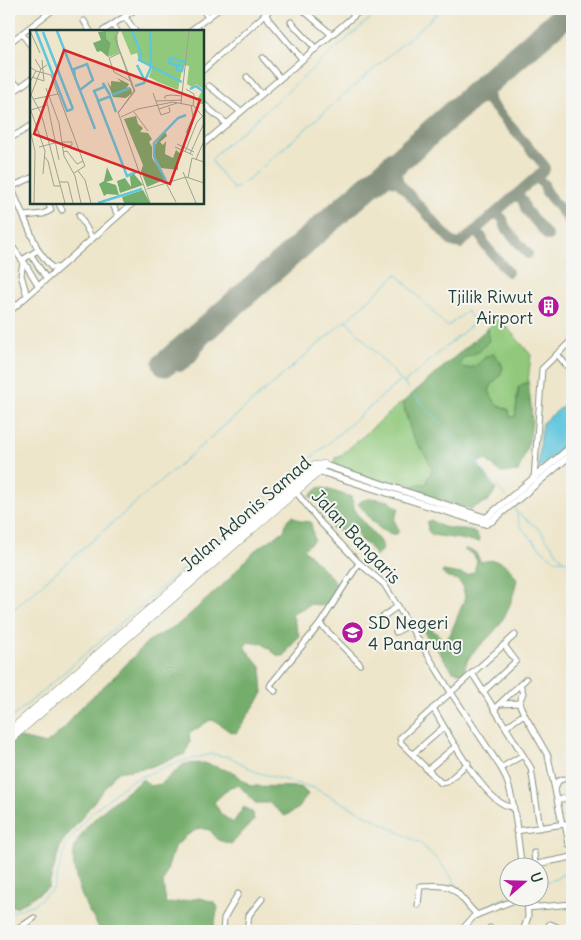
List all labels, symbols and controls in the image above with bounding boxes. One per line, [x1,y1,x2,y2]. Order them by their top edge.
inset map [30,30,204,204]
place label: Tjilik Riwut Airport [448,285,533,329]
building icon: Tjilik Riwut Airport [537,295,561,319]
street label: Jalan Adonis Samad [176,451,316,576]
street label: Jalan Bangaris [307,485,406,589]
place label: SD Negeri 4 Panarung [368,611,462,655]
school or university icon: SD Negeri 4 Panarung [340,621,364,645]
north arrow [498,858,548,908]
text: U [526,870,546,885]

